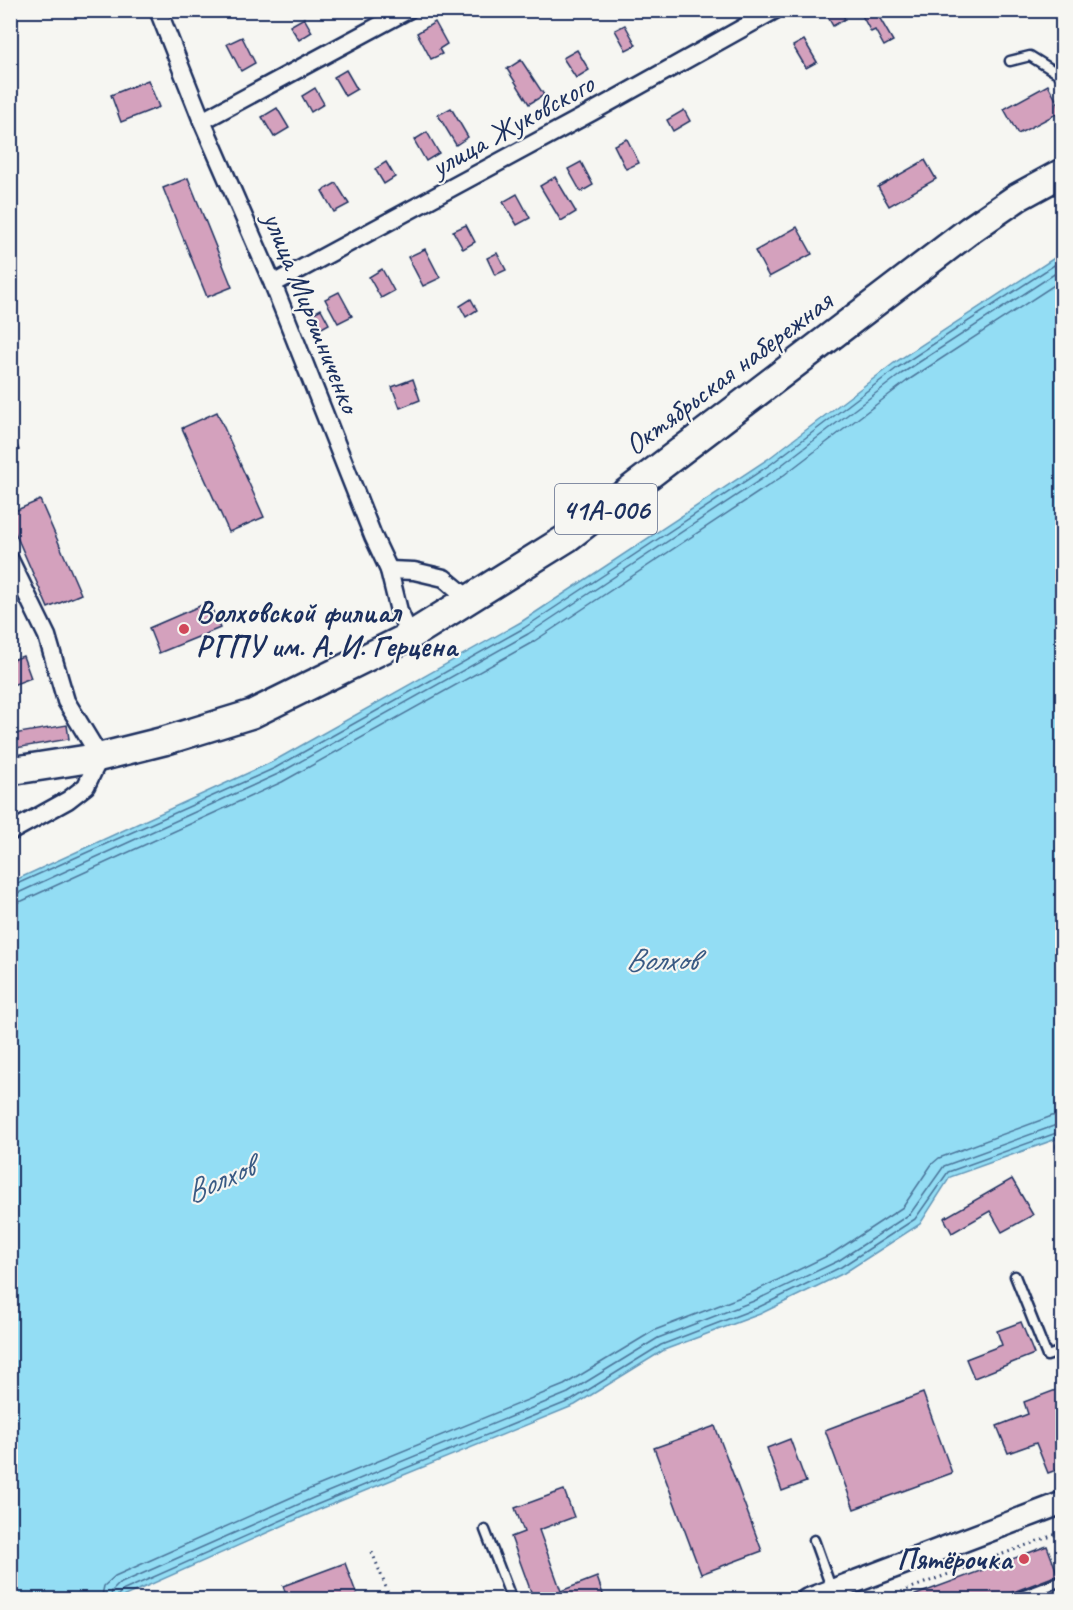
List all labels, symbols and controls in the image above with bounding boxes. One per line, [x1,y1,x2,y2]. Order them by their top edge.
street label: улица Жуковского [422,64,602,186]
street label: улица Мирошниченко [254,204,371,421]
street label: Октябрьская набережная [617,281,841,463]
road number: 41А-006 [555,484,657,534]
place label: Волховской филиал РГПУ им. А. И. Герцена [196,593,460,665]
marker: Волховской филиал РГПУ им. А. И. Герцена [177,622,191,636]
water label: Волхов [625,939,707,980]
water label: Волхов [178,1142,269,1213]
place label: Пятёрочка [897,1540,1014,1578]
marker: Пятёрочка [1017,1552,1031,1566]

